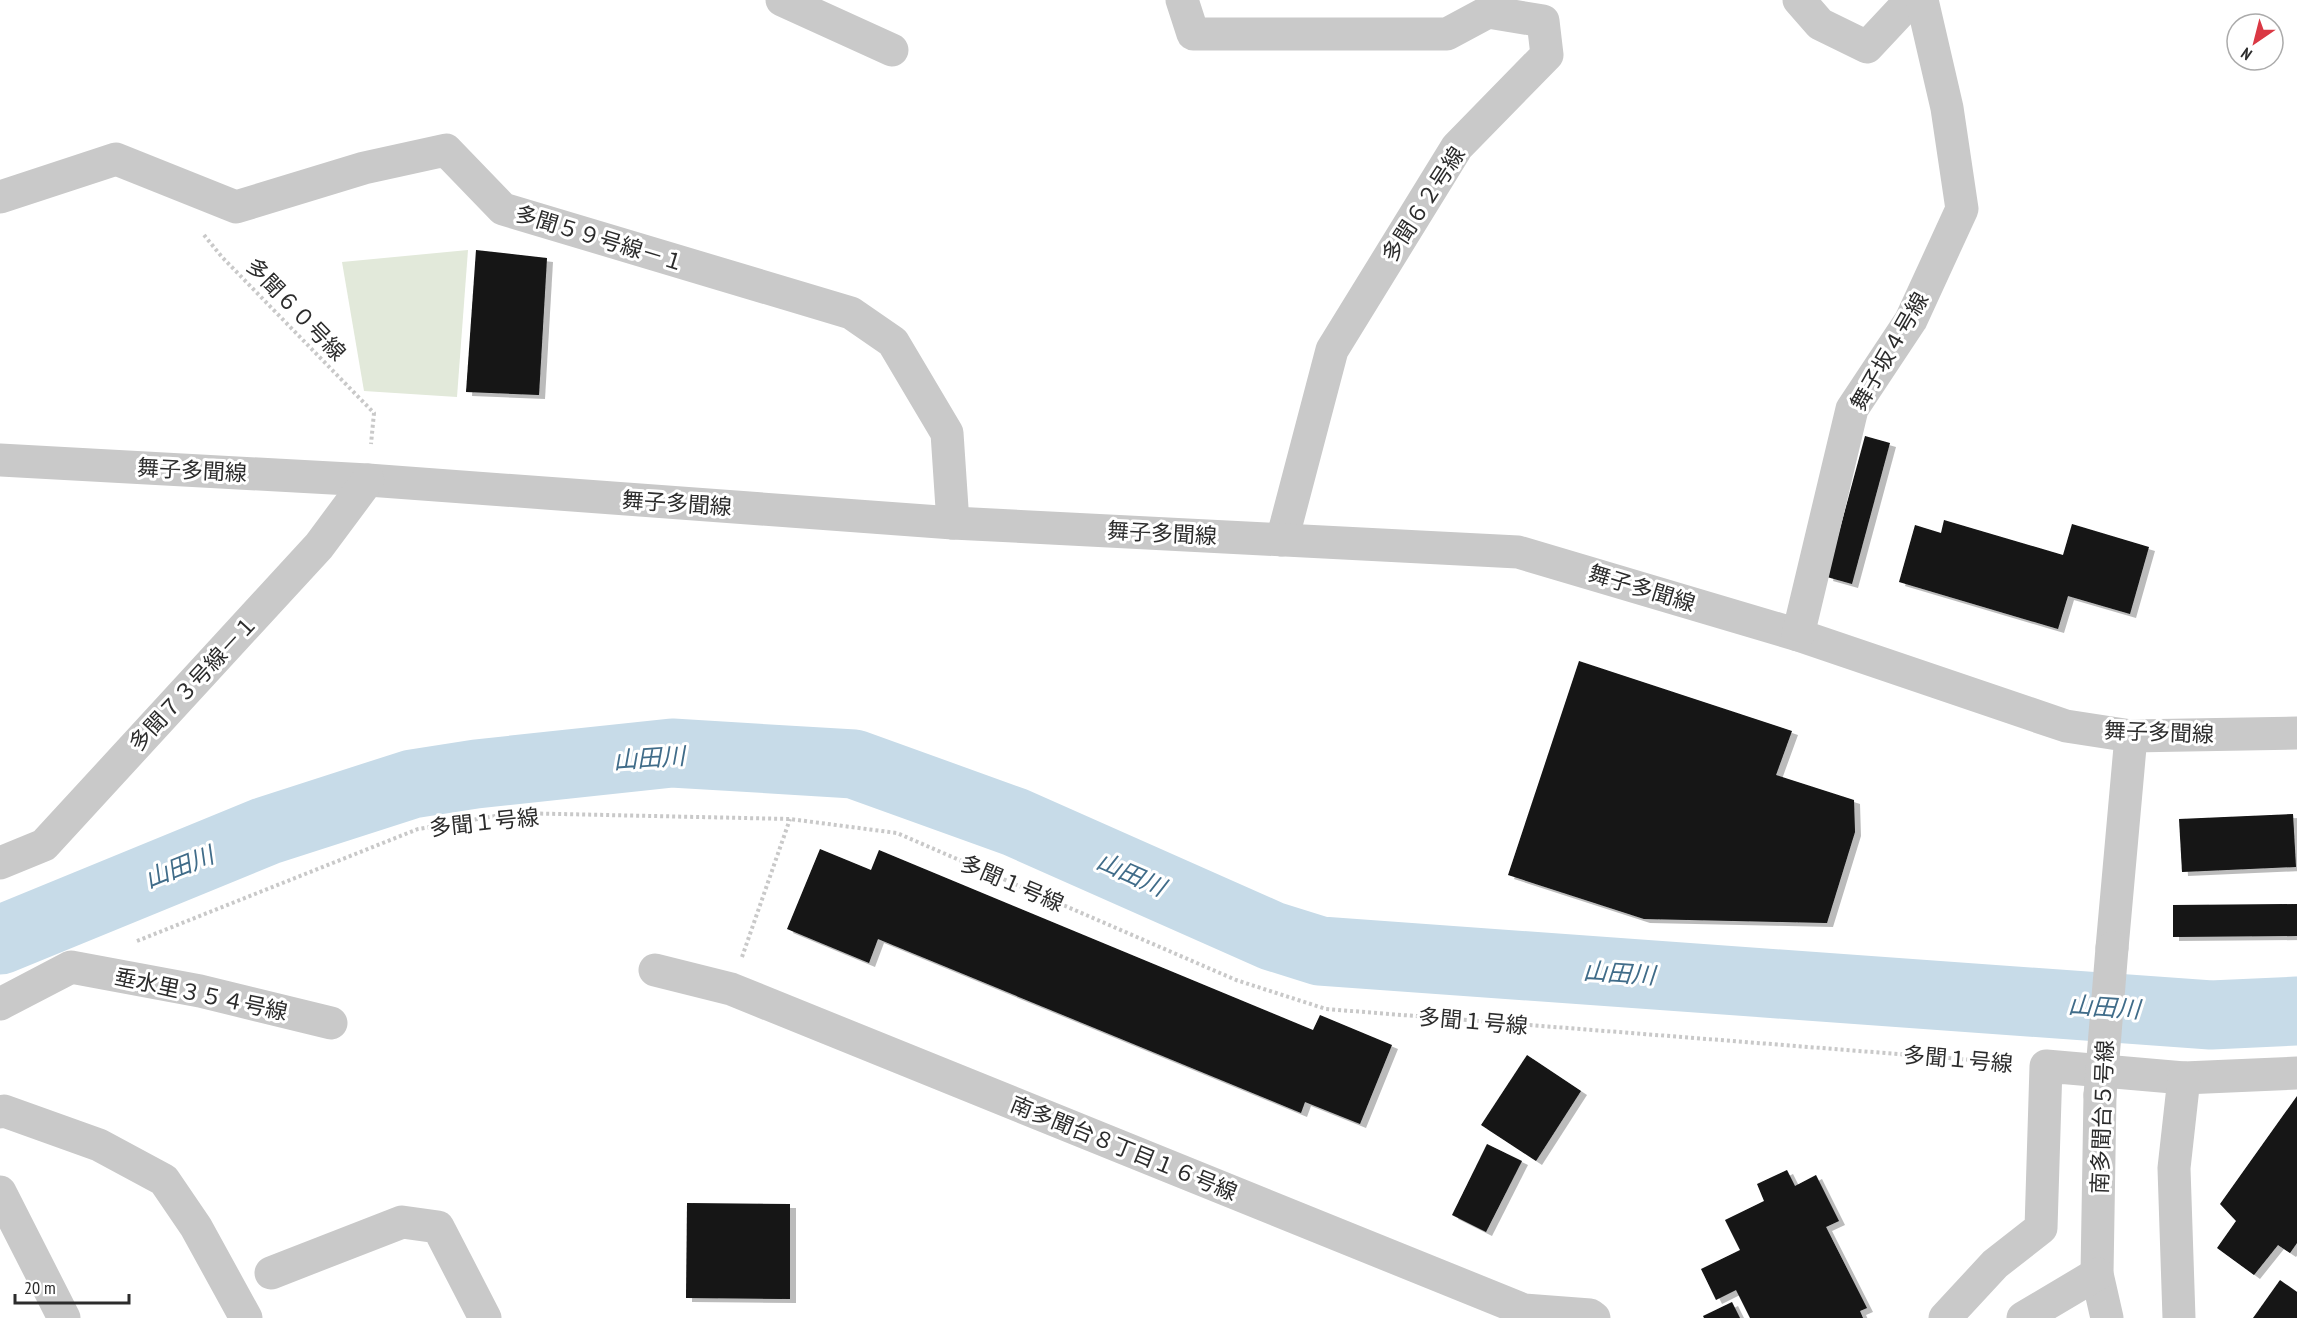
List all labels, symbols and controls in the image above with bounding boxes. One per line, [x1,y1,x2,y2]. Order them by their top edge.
north arrow [2225,12,2285,72]
text: N [2237,44,2256,65]
street label: 多聞６２号線 [1375,141,1471,267]
street label: 多聞５９号線－１ [512,199,688,277]
street label: 多聞６０号線 [240,252,352,366]
street label: 舞子坂４号線 [1844,287,1934,415]
street label: 舞子多聞線 [136,453,248,487]
street label: 舞子多聞線 [621,485,733,521]
street label: 舞子多聞線 [1106,516,1218,550]
street label: 舞子多聞線 [1585,559,1699,617]
street label: 多聞７３号線－１ [123,609,263,757]
street label: 舞子多聞線 [2104,716,2214,748]
water label: 山田川 [612,740,689,776]
street label: 多聞１号線 [428,802,540,842]
water label: 山田川 [140,838,221,895]
water label: 山田川 [1092,845,1173,904]
street label: 多聞１号線 [956,849,1068,917]
water label: 山田川 [1582,955,1659,991]
street label: 垂水里３５４号線 [112,962,290,1026]
water label: 山田川 [2067,989,2144,1025]
street label: 多聞１号線 [1417,1002,1529,1040]
street label: 多聞１号線 [1902,1040,2014,1078]
street label: 南多聞台５号線 [2085,1040,2119,1194]
street label: 南多聞台８丁目１６号線 [1007,1090,1241,1206]
scale bar [15,1267,129,1305]
text: 20 m [24,1276,56,1299]

